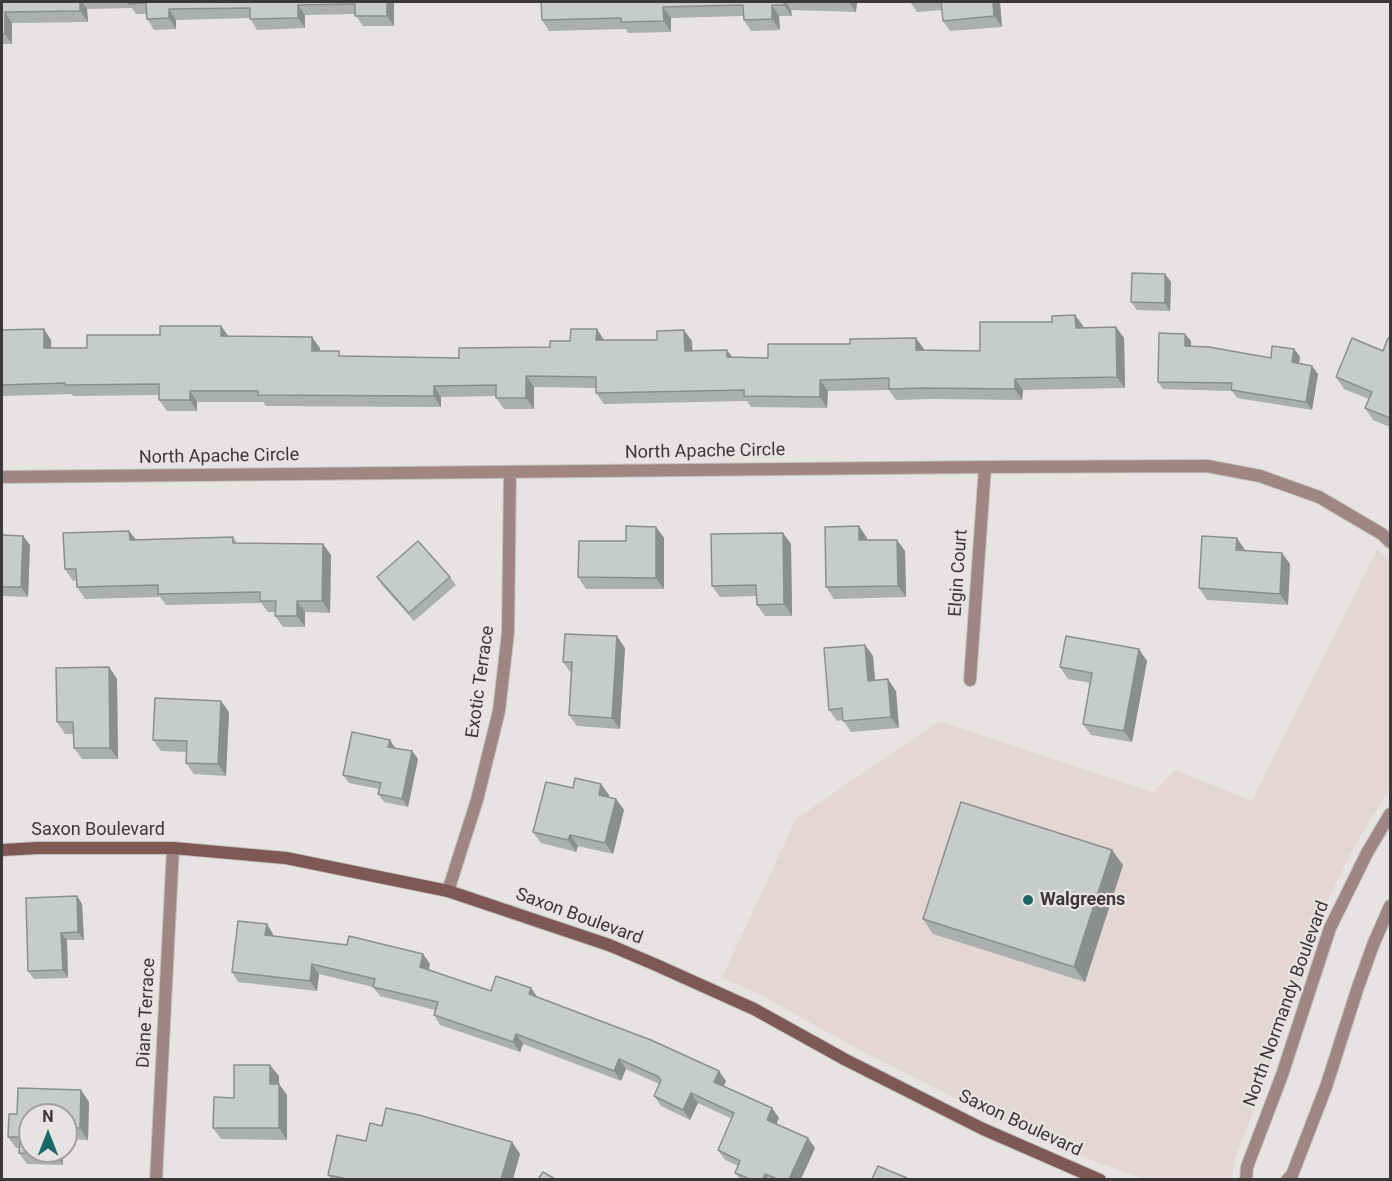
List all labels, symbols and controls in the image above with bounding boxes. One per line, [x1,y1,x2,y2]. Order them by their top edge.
street label: North Apache Circle [625,440,785,464]
street label: North Apache Circle [139,445,299,469]
street label: Elgin Court [945,528,973,618]
street label: Exotic Terrace [462,624,500,740]
street label: Saxon Boulevard [31,819,165,841]
street label: Saxon Boulevard [513,884,645,950]
place label: Walgreens [1040,889,1125,911]
marker: Walgreens [1021,893,1035,907]
street label: North Normandy Boulevard [1240,898,1334,1110]
street label: Diane Terrace [133,958,161,1068]
street label: Saxon Boulevard [955,1086,1085,1162]
north arrow [18,1103,78,1163]
text: N [42,1107,54,1126]

